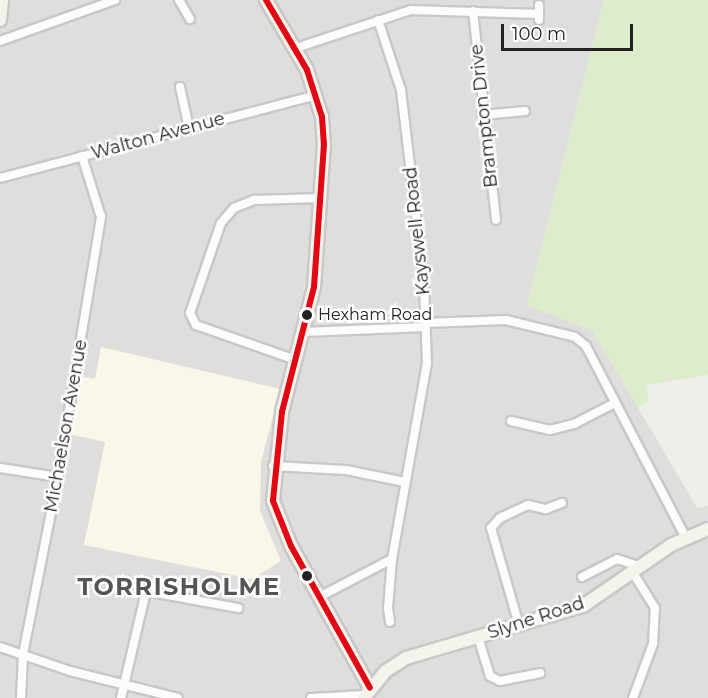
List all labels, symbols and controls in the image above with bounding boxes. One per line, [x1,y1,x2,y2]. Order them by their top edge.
scale bar [504,12,636,50]
text: 100 m [512,23,566,45]
street label: Brampton Drive [466,43,502,189]
street label: Walton Avenue [89,108,227,164]
street label: Kayswell Road [400,166,434,296]
place label: Hexham Road [318,305,432,325]
marker: Hexham Road [301,309,313,321]
street label: Michaelson Avenue [40,338,92,514]
unlabelled marker [301,570,313,582]
district label: TORRISHOLME [78,573,280,601]
street label: Slyne Road [485,592,587,644]

